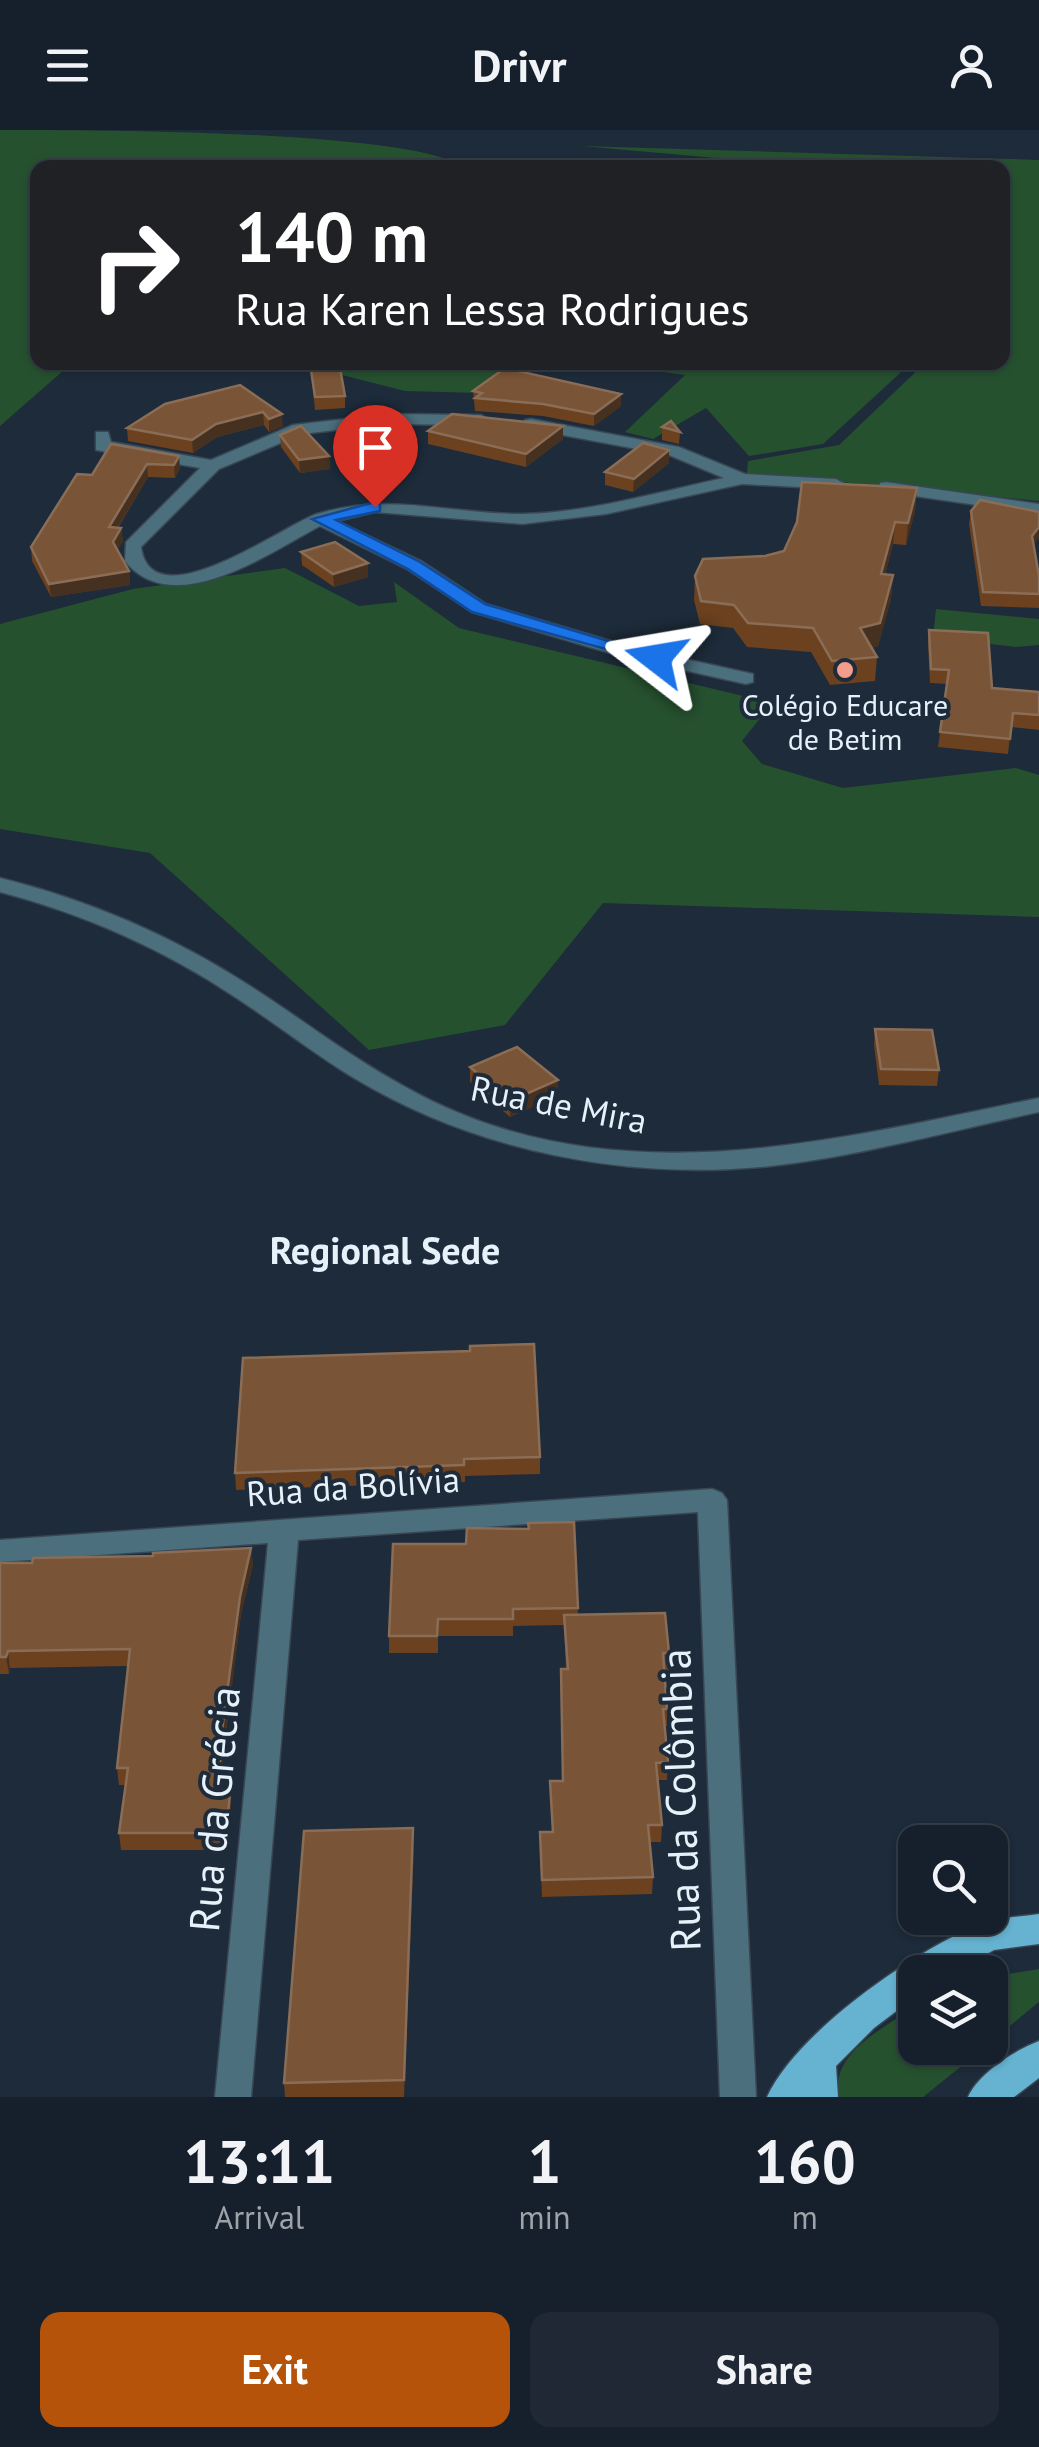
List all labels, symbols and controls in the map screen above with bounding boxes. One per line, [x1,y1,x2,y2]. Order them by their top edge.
text: Drivr [472,36,567,94]
icon: menu [40,38,95,93]
icon: person [944,38,999,93]
text: 140 m [235,191,428,281]
icon: right [70,200,200,330]
text: Rua Karen Lessa Rodrigues [235,279,749,337]
pin [333,405,418,508]
icon: arrive [348,420,403,475]
position arrow [604,606,708,710]
marker: Colégio Educare de Betim [834,659,856,681]
place label: Colégio Educare de Betim [742,685,948,758]
street label: Rua de Mira [467,1064,651,1144]
district label: Regional Sede [270,1225,500,1274]
street label: Rua da Bolívia [245,1456,461,1516]
street label: Rua da Colômbia [647,1648,713,1952]
street label: Rua da Grécia [176,1684,252,1934]
map controls [898,1825,1008,2065]
button: search [898,1825,1008,1935]
button: layers [898,1955,1008,2065]
text: 13:11 [183,2122,335,2200]
text: 1 [528,2122,562,2200]
text: 160 [754,2122,856,2200]
text: Arrival [214,2196,304,2238]
text: min [519,2196,571,2238]
text: m [792,2196,818,2238]
button: Exit [40,2312,510,2427]
button: Share [530,2312,999,2427]

